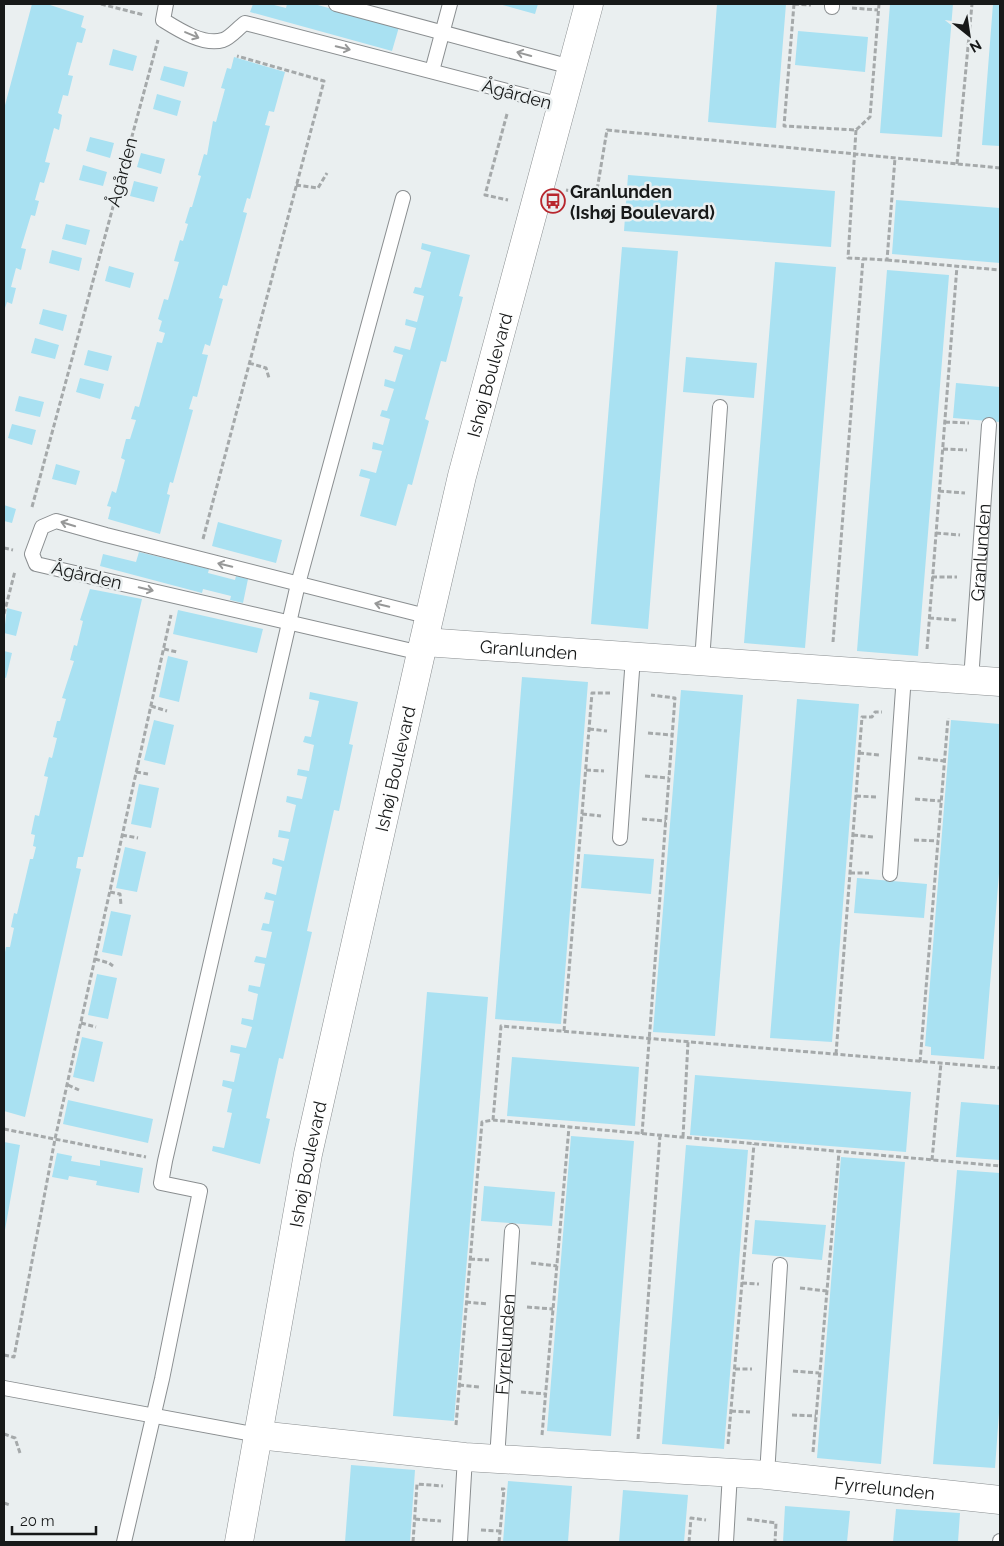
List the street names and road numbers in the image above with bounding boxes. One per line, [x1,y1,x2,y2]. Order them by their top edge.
street label: Ågården [480,74,554,113]
street label: Ågården [102,135,141,209]
street label: Ishøj Boulevard [462,310,516,440]
street label: Granlunden [966,503,994,602]
street label: Ågården [50,556,124,593]
street label: Granlunden [479,635,578,663]
street label: Ishøj Boulevard [371,704,419,834]
street label: Ishøj Boulevard [285,1099,330,1229]
street label: Fyrrelunden [491,1293,518,1396]
street label: Fyrrelunden [833,1472,936,1503]

